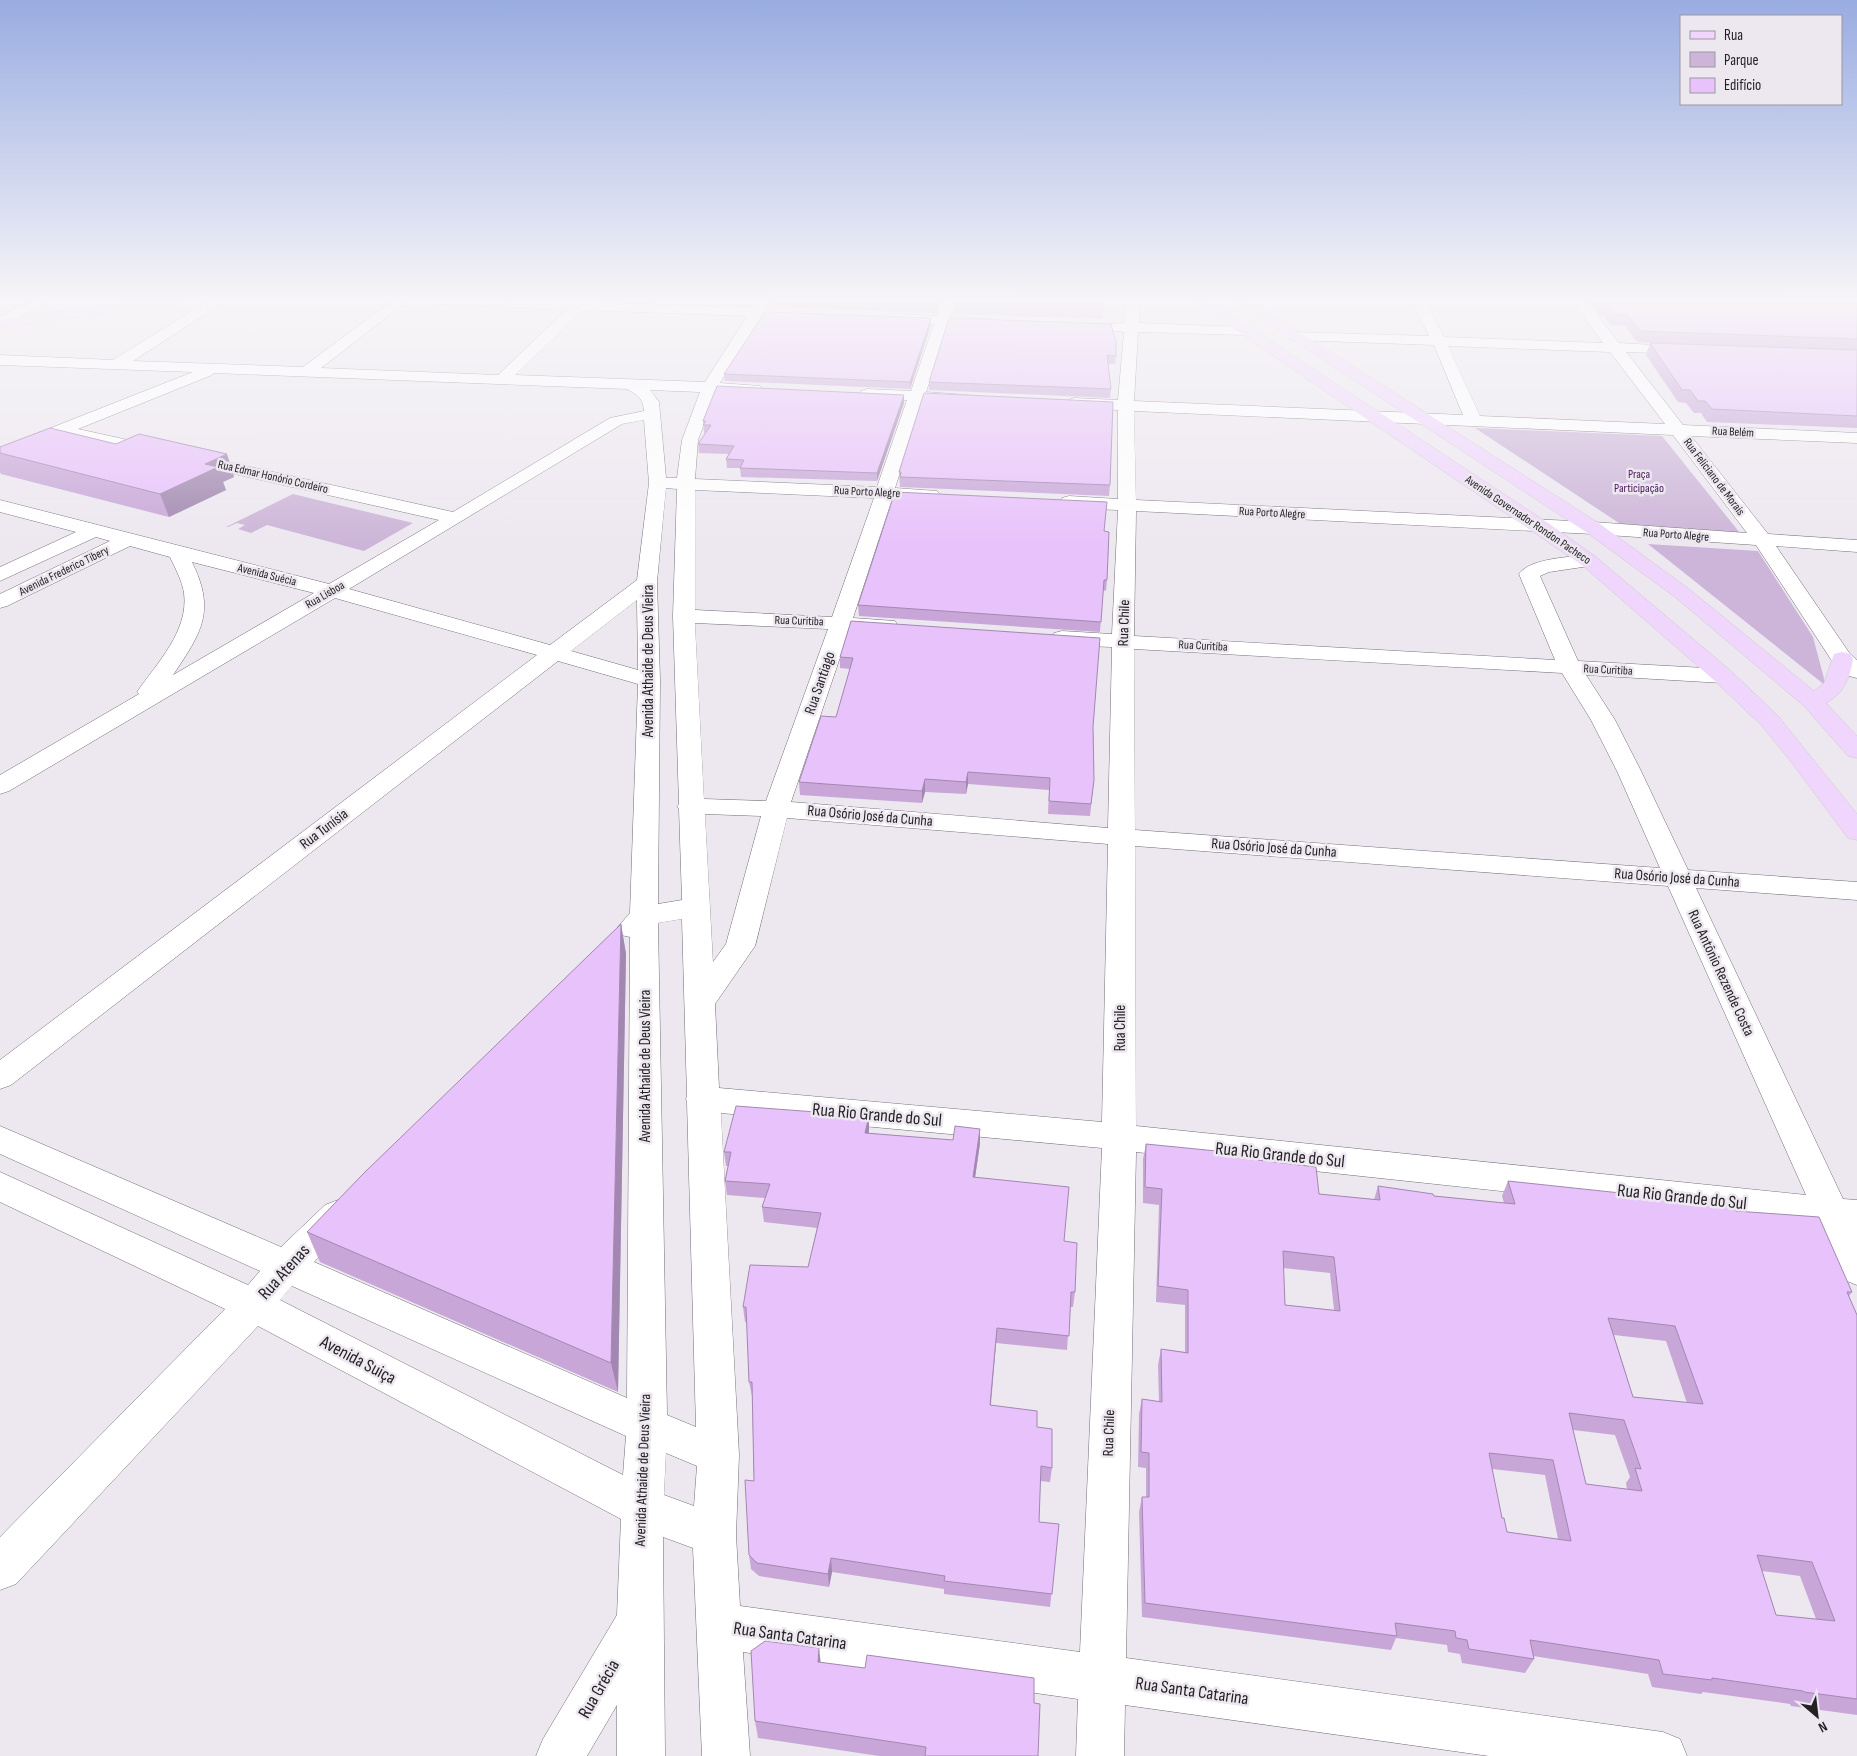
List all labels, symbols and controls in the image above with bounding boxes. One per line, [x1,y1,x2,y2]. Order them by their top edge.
legend [1680,15,1842,105]
text: Rua [1724,26,1743,45]
text: Parque [1724,51,1759,70]
text: Edifício [1724,76,1761,95]
street label: Rua Belém [1712,423,1755,441]
street label: Rua Feliciano de Morais [1680,435,1748,519]
street label: Rua Edmar Honório Cordeiro [216,457,330,497]
park label: Praça Participação [1614,467,1664,496]
street label: Avenida Governador Rondon Pacheco [1461,472,1594,568]
street label: Rua Porto Alegre [833,483,901,501]
street label: Rua Porto Alegre [1238,504,1306,522]
street label: Rua Porto Alegre [1642,525,1710,545]
street label: Avenida Frederico Tibery [16,543,112,600]
street label: Avenida Suécia [235,560,298,590]
street label: Rua Lisboa [303,578,348,612]
street label: Avenida Athaide de Deus Vieira [639,584,658,738]
street label: Rua Chile [1114,599,1134,647]
street label: Rua Curitiba [774,613,824,629]
street label: Rua Curitiba [1178,637,1228,655]
street label: Rua Santiago [800,649,840,717]
street label: Rua Curitiba [1583,661,1633,679]
street label: Rua Osório José da Cunha [807,801,934,831]
street label: Rua Tunísia [296,804,352,853]
street label: Rua Osório José da Cunha [1211,834,1338,862]
street label: Rua Osório José da Cunha [1614,864,1741,892]
street label: Rua Antônio Rezende Costa [1683,907,1759,1039]
street label: Avenida Athaide de Deus Vieira [636,989,655,1143]
street label: Rua Chile [1111,1005,1130,1051]
street label: Rua Rio Grande do Sul [811,1099,943,1131]
street label: Rua Rio Grande do Sul [1214,1138,1346,1172]
street label: Rua Rio Grande do Sul [1616,1180,1748,1214]
street label: Rua Atenas [254,1240,314,1304]
street label: Avenida Suiça [316,1331,399,1389]
street label: Avenida Athaide de Deus Vieira [631,1393,655,1548]
street label: Rua Chile [1099,1409,1119,1457]
street label: Rua Santa Catarina [732,1618,848,1654]
street label: Rua Grécia [574,1656,624,1722]
street label: Rua Santa Catarina [1134,1673,1250,1709]
north arrow [1792,1691,1842,1741]
text: N [1816,1718,1830,1736]

